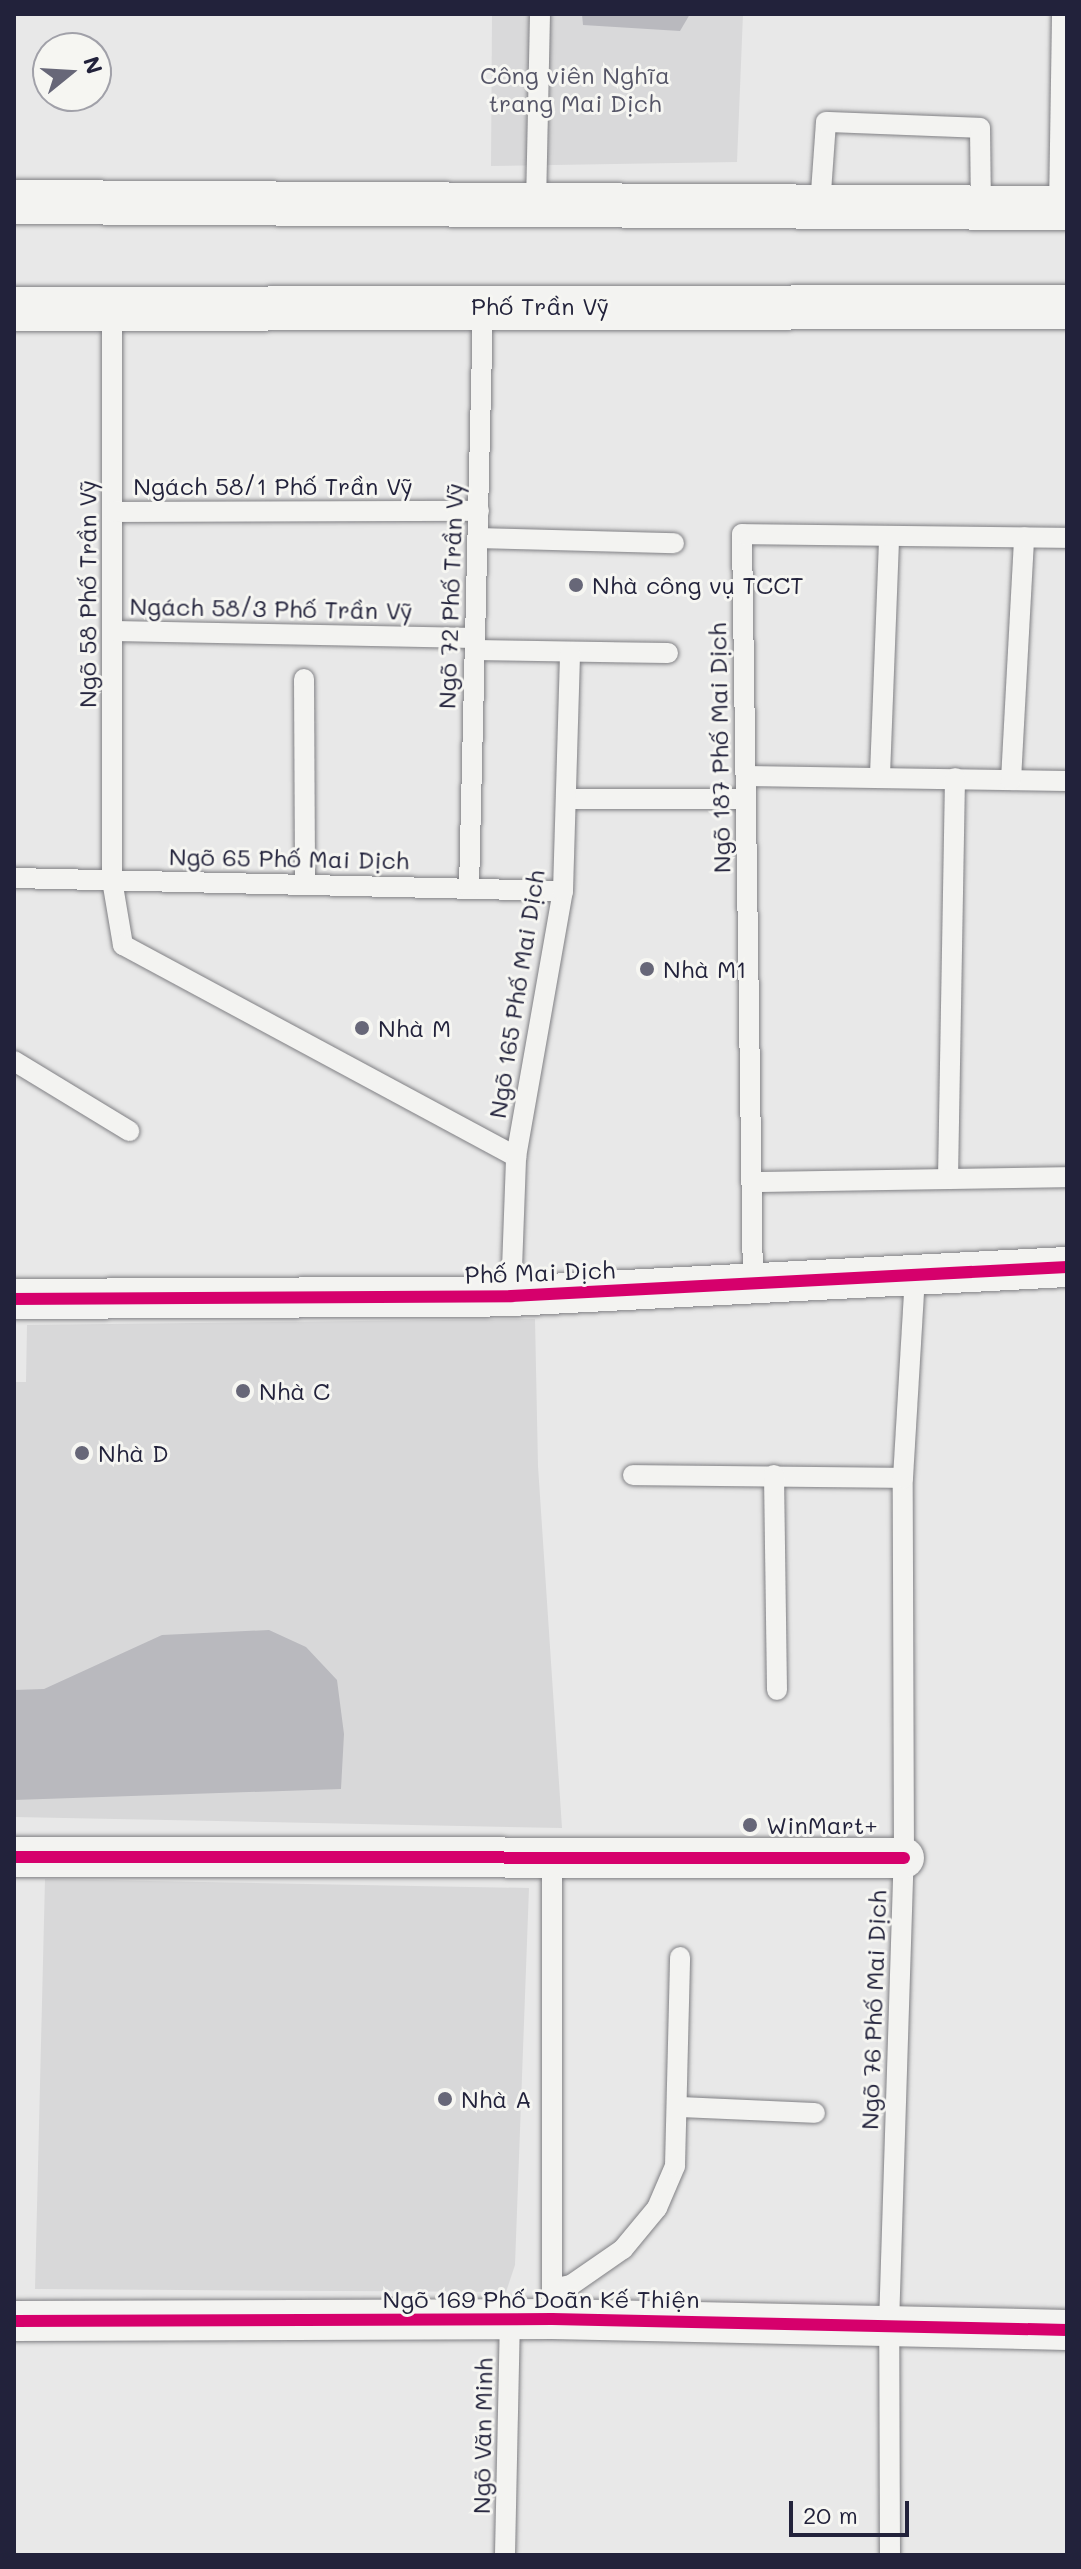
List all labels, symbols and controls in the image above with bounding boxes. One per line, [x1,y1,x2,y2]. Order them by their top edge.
north arrow [32,32,112,112]
text: N [77,53,110,77]
park label: Công viên Nghĩa trang Mai Dịch [480,61,670,117]
street label: Phố Trần Vỹ [471,292,609,320]
street label: Ngách 58/1 Phố Trần Vỹ [133,472,413,500]
street label: Ngõ 58 Phố Trần Vỹ [73,480,101,708]
street label: Ngõ 72 Phố Trần Vỹ [432,482,468,710]
place label: Nhà công vụ TCCT [592,571,804,599]
marker: Nhà công vụ TCCT [567,576,585,594]
street label: Ngách 58/3 Phố Trần Vỹ [129,591,413,625]
street label: Ngõ 187 Phố Mai Dịch [702,623,736,873]
street label: Ngõ 65 Phố Mai Dịch [169,842,409,874]
street label: Ngõ 165 Phố Mai Dịch [482,868,550,1120]
place label: Nhà M1 [663,955,747,983]
marker: Nhà M1 [638,960,656,978]
place label: Nhà M [378,1014,451,1042]
marker: Nhà M [353,1019,371,1037]
street label: Phố Mai Dịch [464,1255,616,1289]
place label: Nhà C [259,1377,330,1405]
marker: Nhà C [234,1382,252,1400]
place label: Nhà D [98,1439,168,1467]
marker: Nhà D [73,1444,91,1462]
place label: WinMart+ [766,1811,877,1839]
marker: WinMart+ [741,1816,759,1834]
street label: Ngõ 76 Phố Mai Dịch [854,1890,892,2130]
place label: Nhà A [461,2085,531,2113]
marker: Nhà A [436,2090,454,2108]
street label: Ngõ 169 Phố Doãn Kế Thiện [383,2285,699,2313]
street label: Ngõ Văn Minh [466,2358,498,2514]
scale bar [793,2485,913,2535]
text: 20 m [803,2499,858,2530]

